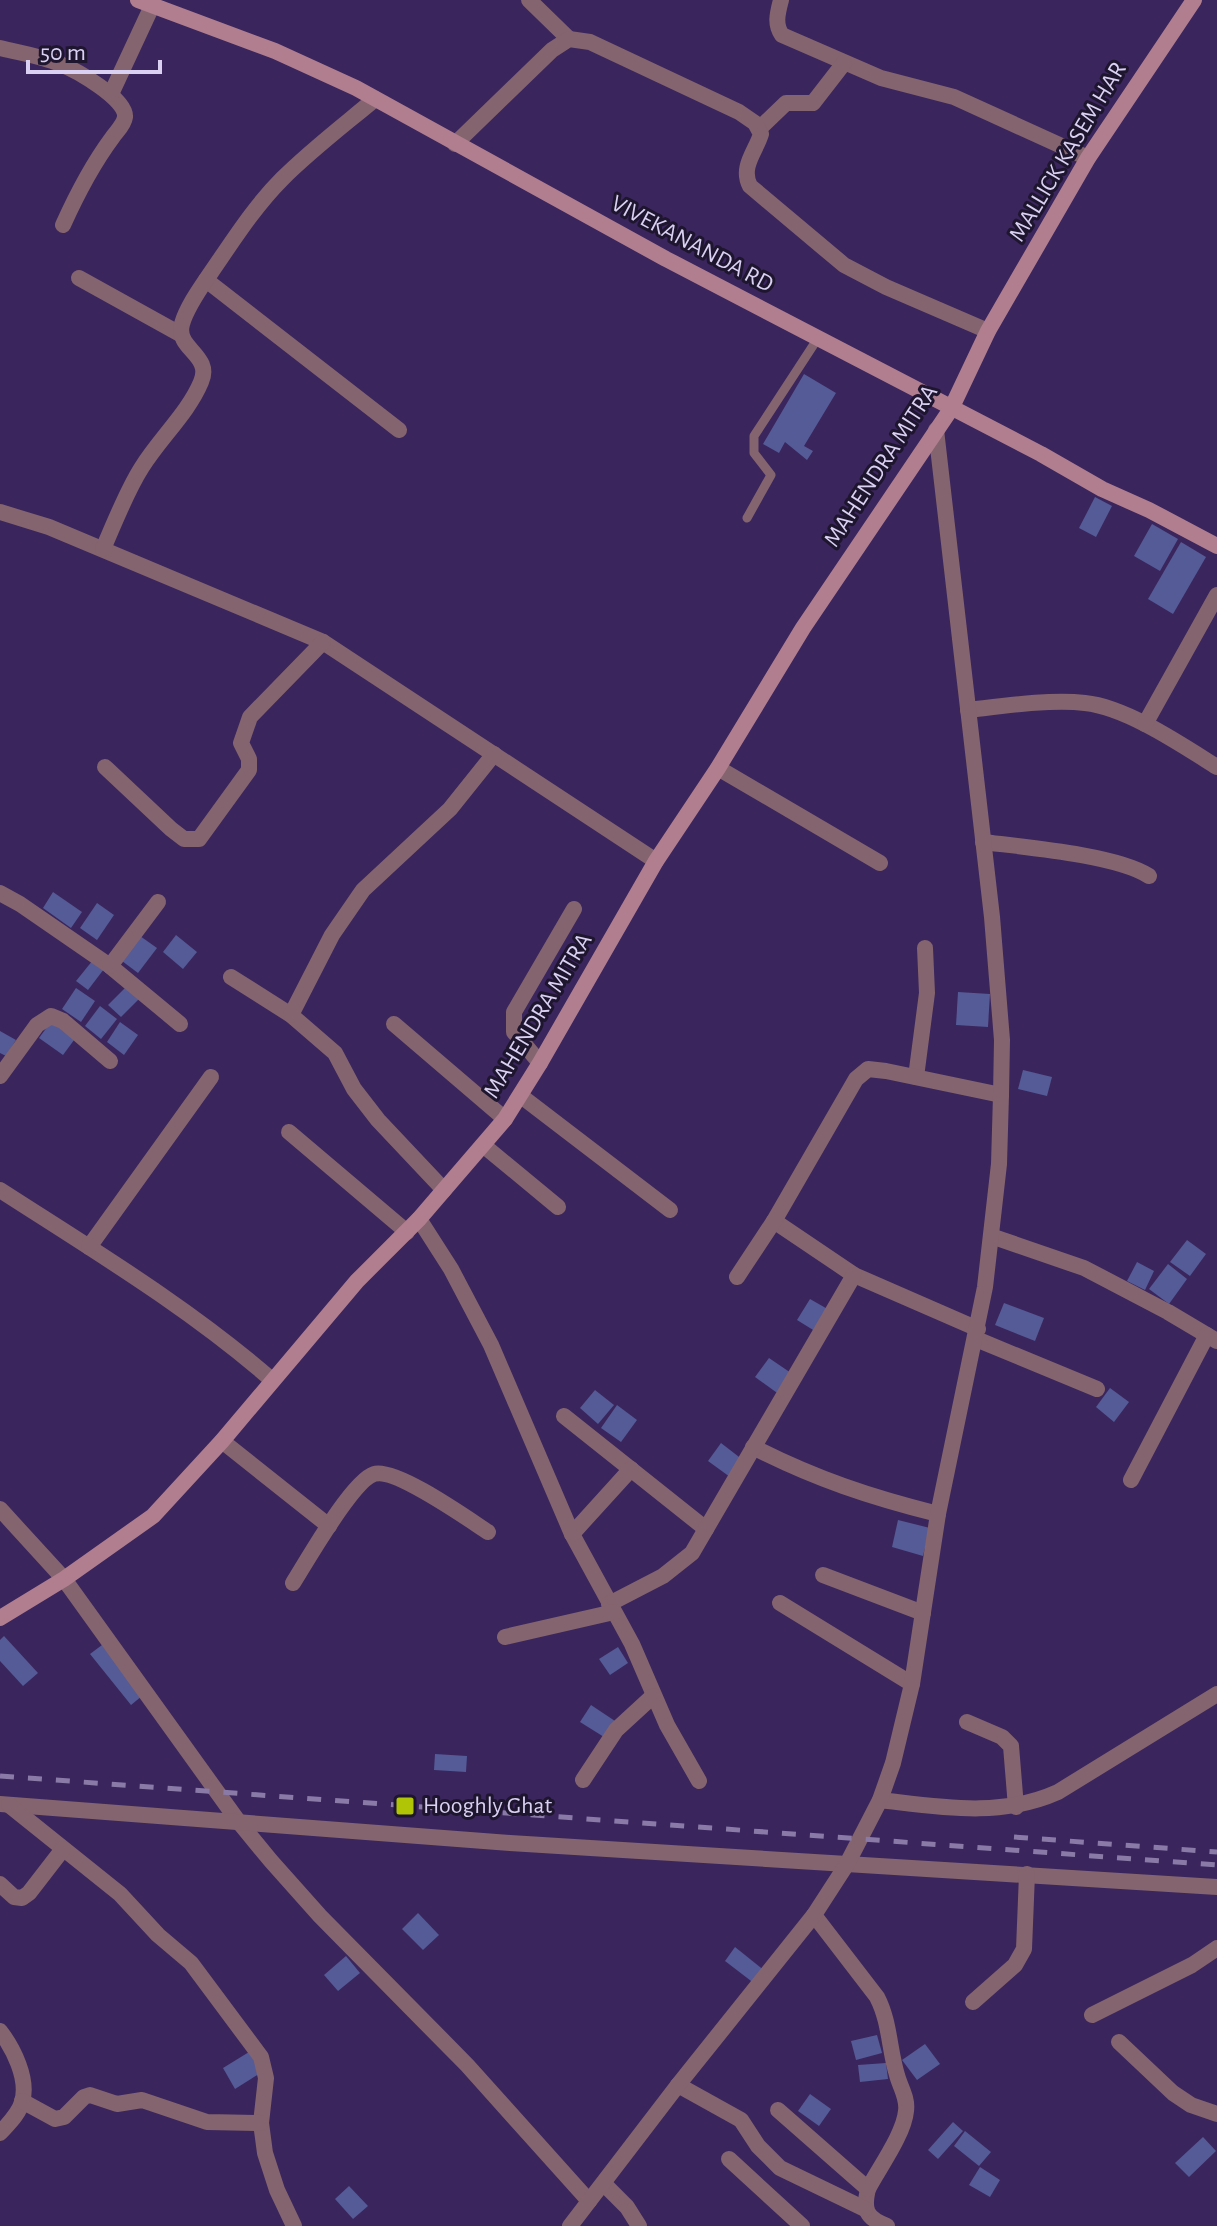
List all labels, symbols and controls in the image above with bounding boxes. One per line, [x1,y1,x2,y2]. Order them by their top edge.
scale bar [28,24,160,74]
text: 50 m [40,41,86,65]
street label: MALLICK KASEM HAR [1005,58,1131,246]
street label: VIVEKANANDA RD [607,191,777,297]
street label: MAHENDRA MITRA [820,381,942,551]
street label: MAHENDRA MITRA [479,929,597,1103]
place label: Hooghly Ghat [423,1794,553,1818]
marker: Hooghly Ghat [394,1795,416,1817]

